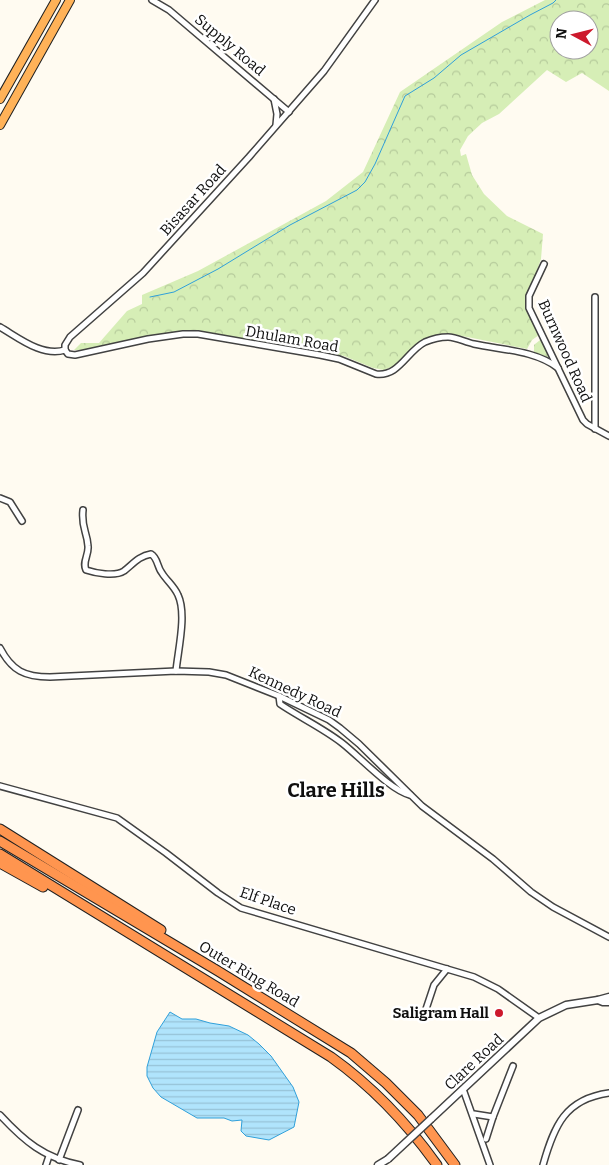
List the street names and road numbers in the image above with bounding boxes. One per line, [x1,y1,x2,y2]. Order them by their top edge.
street label: Supply Road [191,10,269,80]
street label: Bisasar Road [156,161,230,239]
street label: Burnwood Road [534,297,596,405]
street label: Dhulam Road [244,322,340,356]
street label: Kennedy Road [246,663,344,721]
street label: Elf Place [237,883,299,919]
street label: Outer Ring Road [196,937,302,1011]
street label: Clare Road [441,1030,507,1094]

